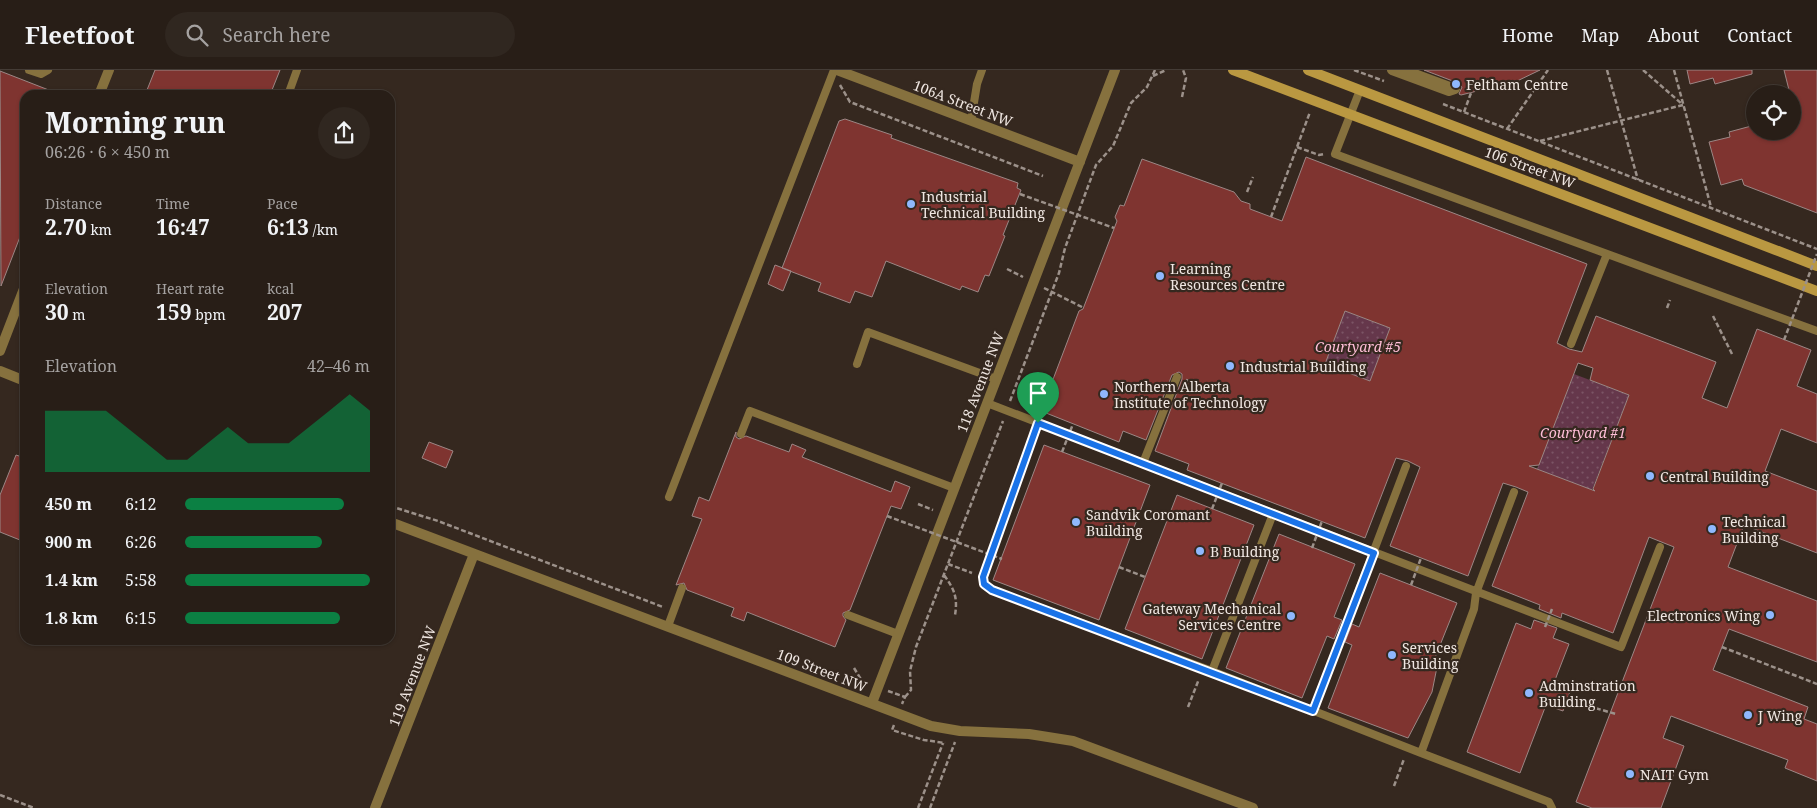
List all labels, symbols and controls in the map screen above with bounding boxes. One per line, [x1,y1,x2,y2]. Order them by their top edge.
search box [165,12,515,57]
text: Fleetfoot [25,18,135,51]
icon: search [183,21,211,49]
text: Search here [223,22,330,48]
text: Home [1502,23,1553,47]
text: Map [1581,23,1619,47]
text: About [1647,23,1699,47]
text: Contact [1727,23,1792,47]
street label: 106A Street NW [911,75,1016,131]
place label: Feltham Centre [1466,75,1568,94]
marker: Feltham Centre [1450,78,1462,90]
map controls [1746,85,1801,140]
button: locate [1746,85,1801,140]
text: Morning run [45,103,226,141]
button: share [318,107,370,159]
text: 06:26 · 6 × 450 m [45,141,170,163]
street label: 106 Street NW [1482,142,1578,192]
place label: Industrial Technical Building [921,187,1045,222]
text: Distance [45,194,102,213]
text: Time [156,194,190,213]
text: Pace [267,194,298,213]
marker: Industrial Technical Building [905,198,917,210]
text: 2.70 [45,213,87,241]
text: 16:47 [156,213,210,241]
text: 6:13 [267,213,309,241]
text: km [87,220,112,239]
text: /km [309,220,338,239]
place label: Learning Resources Centre [1170,259,1285,294]
marker: Learning Resources Centre [1154,270,1166,282]
text: Elevation [45,279,108,298]
text: Heart rate [156,279,224,298]
text: kcal [267,279,294,298]
text: 30 [45,298,69,326]
text: 159 [156,298,192,326]
text: 207 [267,298,303,326]
text: m [69,305,86,324]
text: bpm [192,305,226,324]
street label: 118 Avenue NW [952,329,1008,435]
park label: Courtyard #5 [1315,337,1401,356]
text: Elevation [45,355,117,377]
text: 42–46 m [307,355,370,377]
place label: Industrial Building [1240,357,1367,376]
marker: Industrial Building [1224,360,1236,372]
pin [1017,372,1059,423]
place label: Northern Alberta Institute of Technology [1114,377,1267,412]
icon: arrive [1024,379,1052,407]
marker: Northern Alberta Institute of Technology [1098,388,1110,400]
park label: Courtyard #1 [1540,423,1626,442]
place label: Central Building [1660,467,1769,486]
marker: Central Building [1644,470,1656,482]
text: 450 m [45,493,92,515]
text: 6:12 [125,493,156,515]
place label: Sandvik Coromant Building [1086,505,1210,540]
place label: Technical Building [1722,512,1786,547]
marker: Sandvik Coromant Building [1070,516,1082,528]
marker: Technical Building [1706,523,1718,535]
text: 900 m [45,531,92,553]
text: 6:26 [125,531,156,553]
place label: B Building [1210,542,1280,561]
marker: B Building [1194,545,1206,557]
text: 1.4 km [45,569,98,591]
text: 5:58 [125,569,156,591]
place label: Gateway Mechanical Services Centre [1143,599,1282,634]
place label: Electronics Wing [1647,606,1760,625]
text: 1.8 km [45,607,98,629]
text: 6:15 [125,607,156,629]
marker: Electronics Wing [1764,609,1776,621]
marker: Gateway Mechanical Services Centre [1285,610,1297,622]
street label: 119 Avenue NW [384,623,440,729]
place label: Services Building [1402,638,1459,673]
street label: 109 Street NW [774,644,870,696]
marker: Services Building [1386,649,1398,661]
place label: Adminstration Building [1539,676,1636,711]
marker: Adminstration Building [1523,687,1535,699]
place label: J Wing [1757,706,1803,725]
marker: J Wing [1742,709,1754,721]
place label: NAIT Gym [1640,765,1709,784]
marker: NAIT Gym [1624,768,1636,780]

